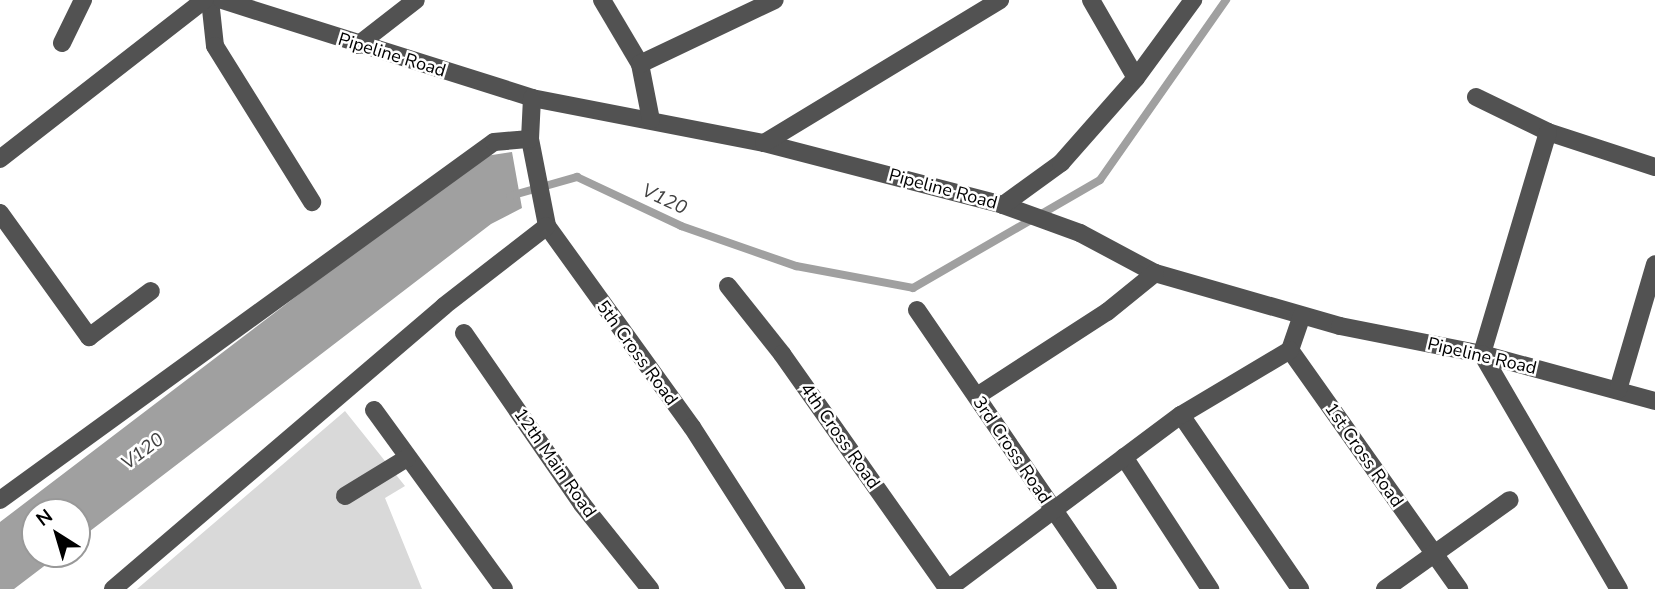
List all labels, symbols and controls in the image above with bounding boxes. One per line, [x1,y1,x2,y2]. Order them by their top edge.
street label: Pipeline Road [336,28,448,82]
street label: Pipeline Road [886,164,1000,214]
water label: V120 [638,180,690,220]
street label: 5th Cross Road [592,296,682,410]
street label: Pipeline Road [1425,333,1539,379]
street label: 4th Cross Road [796,379,884,493]
street label: 3rd Cross Road [968,392,1056,508]
street label: 1st Cross Road [1320,399,1408,511]
street label: 12th Main Road [509,404,601,522]
water label: V120 [117,429,169,475]
north arrow [21,498,91,568]
text: N [31,503,58,532]

